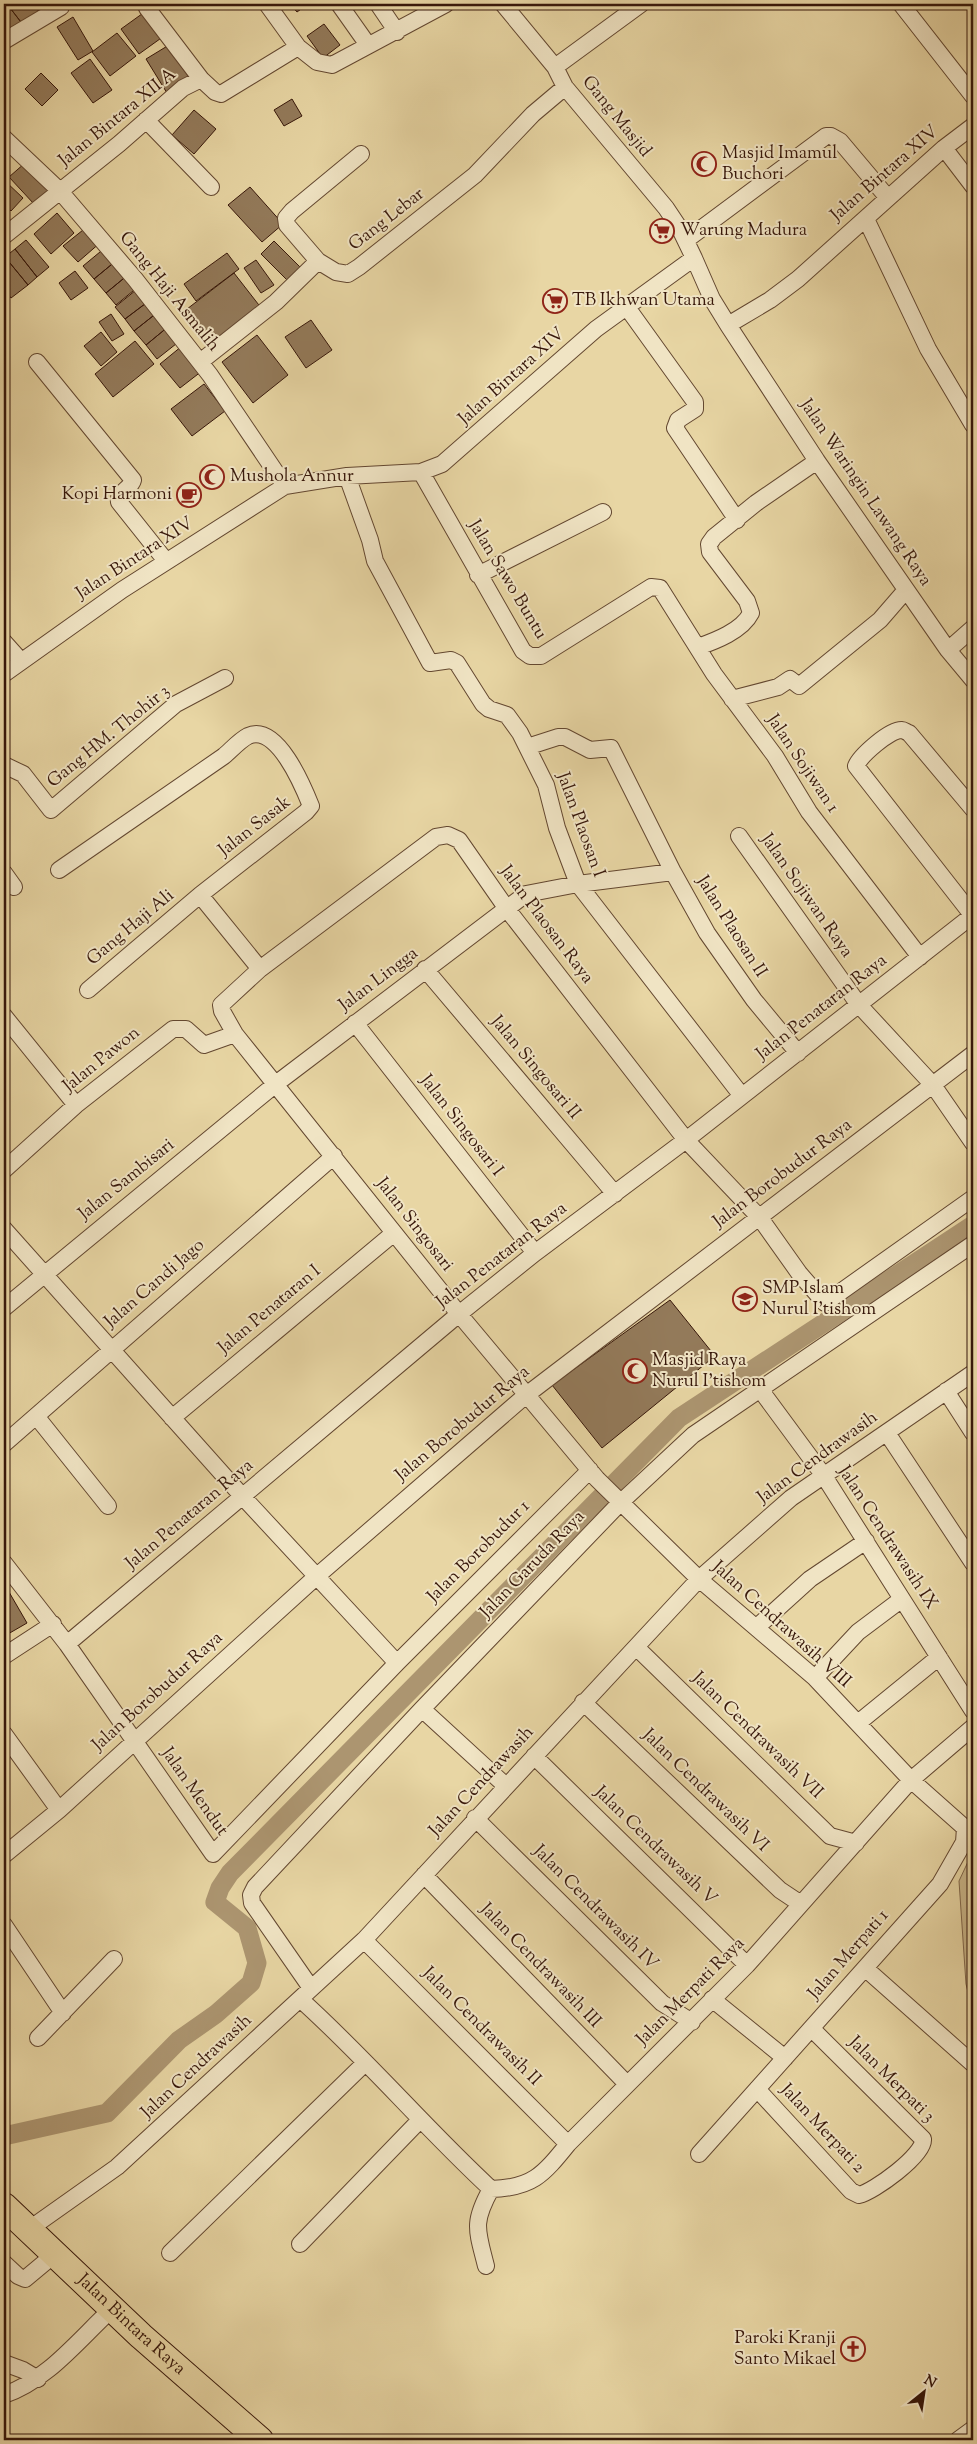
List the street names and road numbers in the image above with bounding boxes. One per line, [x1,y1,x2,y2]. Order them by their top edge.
street label: Jalan Bintara XII A [53,62,183,174]
street label: Gang Masjid [575,71,657,163]
street label: Jalan Bintara XIV [825,120,945,229]
street label: Gang Lebar [344,182,431,258]
street label: Gang Haji Asmalih [112,226,226,358]
street label: Jalan Bintara XIV [452,322,571,433]
street label: Jalan Waringin Lawang Raya [792,393,938,592]
street label: Jalan Bintara XIV [70,511,199,607]
street label: Jalan Sawo Buntu [460,514,553,645]
street label: Gang HM. Thohir 3 [42,679,176,795]
street label: Jalan Sojiwan 1 [759,709,845,819]
street label: Jalan Plaosan I [549,768,611,881]
street label: Jalan Sasak [213,790,297,864]
street label: Jalan Sojiwan Raya [753,828,859,963]
street label: Jalan Plaosan Raya [492,859,599,990]
street label: Jalan Plaosan II [689,870,773,983]
street label: Gang Haji Ali [82,884,180,972]
street label: Jalan Lingga [333,941,424,1019]
street label: Jalan Penataran Raya [750,949,893,1068]
street label: Jalan Singosari II [483,1010,586,1126]
street label: Jalan Pawon [57,1021,146,1100]
street label: Jalan Singosari I [412,1069,509,1182]
street label: Jalan Borobudur Raya [707,1113,858,1236]
street label: Jalan Sambisari [73,1133,181,1228]
street label: Jalan Singosari [368,1172,459,1278]
street label: Jalan Penataran Raya [430,1197,573,1316]
street label: Jalan Candi Jago [98,1233,211,1336]
street label: Jalan Penataran I [212,1259,327,1362]
street label: Jalan Borobudur Raya [389,1360,536,1489]
street label: Jalan Cendrawasih [752,1405,884,1511]
street label: Jalan Penataran Raya [120,1454,260,1577]
street label: Jalan Cendrawasih IX [830,1460,944,1615]
street label: Jalan Borobudur 1 [421,1495,536,1610]
street label: Jalan Garuda Raya [474,1505,592,1626]
street label: Jalan Cendrawasih VIII [705,1555,856,1695]
street label: Jalan Borobudur Raya [86,1626,229,1759]
street label: Jalan Cendrawasih VII [687,1668,827,1804]
street label: Jalan Cendrawasih [423,1720,541,1844]
street label: Jalan Mendut [153,1742,234,1842]
street label: Jalan Cendrawasih VI [587,1780,723,1912]
street label: Jalan Cendrawasih V [589,1782,721,1910]
street label: Jalan Cendrawasih IV [526,1839,664,1977]
street label: Jalan Cendrawasih III [475,1899,605,2033]
street label: Jalan Merpati 1 [802,1904,896,2007]
street label: Jalan Merpati Raya [630,1932,751,2053]
street label: Jalan Cendrawasih II [417,1963,545,2091]
street label: Jalan Cendrawasih [135,2008,259,2126]
street label: Jalan Merpati 3 [841,2030,940,2129]
street label: Jalan Merpati 2 [773,2078,871,2180]
street label: Jalan Bintara Raya [70,2268,191,2382]

